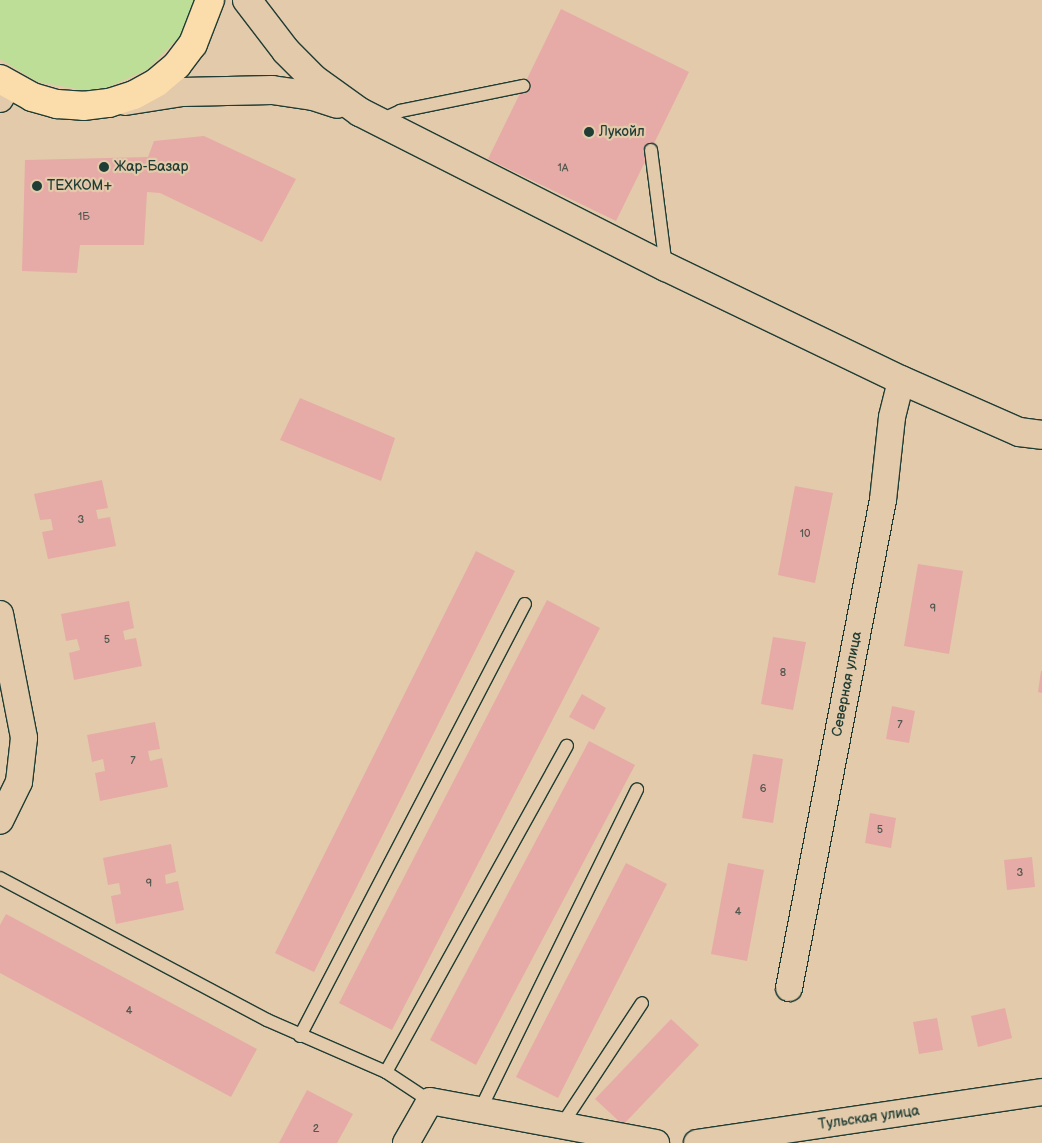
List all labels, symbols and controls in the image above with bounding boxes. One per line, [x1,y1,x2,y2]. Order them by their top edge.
place label: Лукойл [599,124,645,140]
marker: Лукойл [583,126,595,138]
place label: Жар-Базар [114,159,188,175]
marker: Жар-Базар [98,161,110,173]
house number: 1А [558,161,568,175]
place label: ТЕХКОМ+ [47,178,113,194]
marker: ТЕХКОМ+ [31,180,43,192]
house number: 1Б [78,210,90,224]
house number: 3 [78,513,84,527]
house number: 10 [800,527,810,541]
house number: 9 [930,602,936,616]
street label: Северная улица [829,630,865,738]
house number: 5 [104,633,110,647]
house number: 8 [780,666,786,680]
house number: 7 [897,718,903,732]
house number: 7 [130,754,136,768]
house number: 6 [760,782,766,796]
house number: 5 [877,823,883,837]
house number: 3 [1017,866,1023,880]
house number: 9 [146,877,152,891]
house number: 4 [735,905,741,919]
house number: 4 [126,1004,132,1018]
street label: Тульская улица [817,1103,921,1133]
house number: 2 [313,1122,319,1136]

